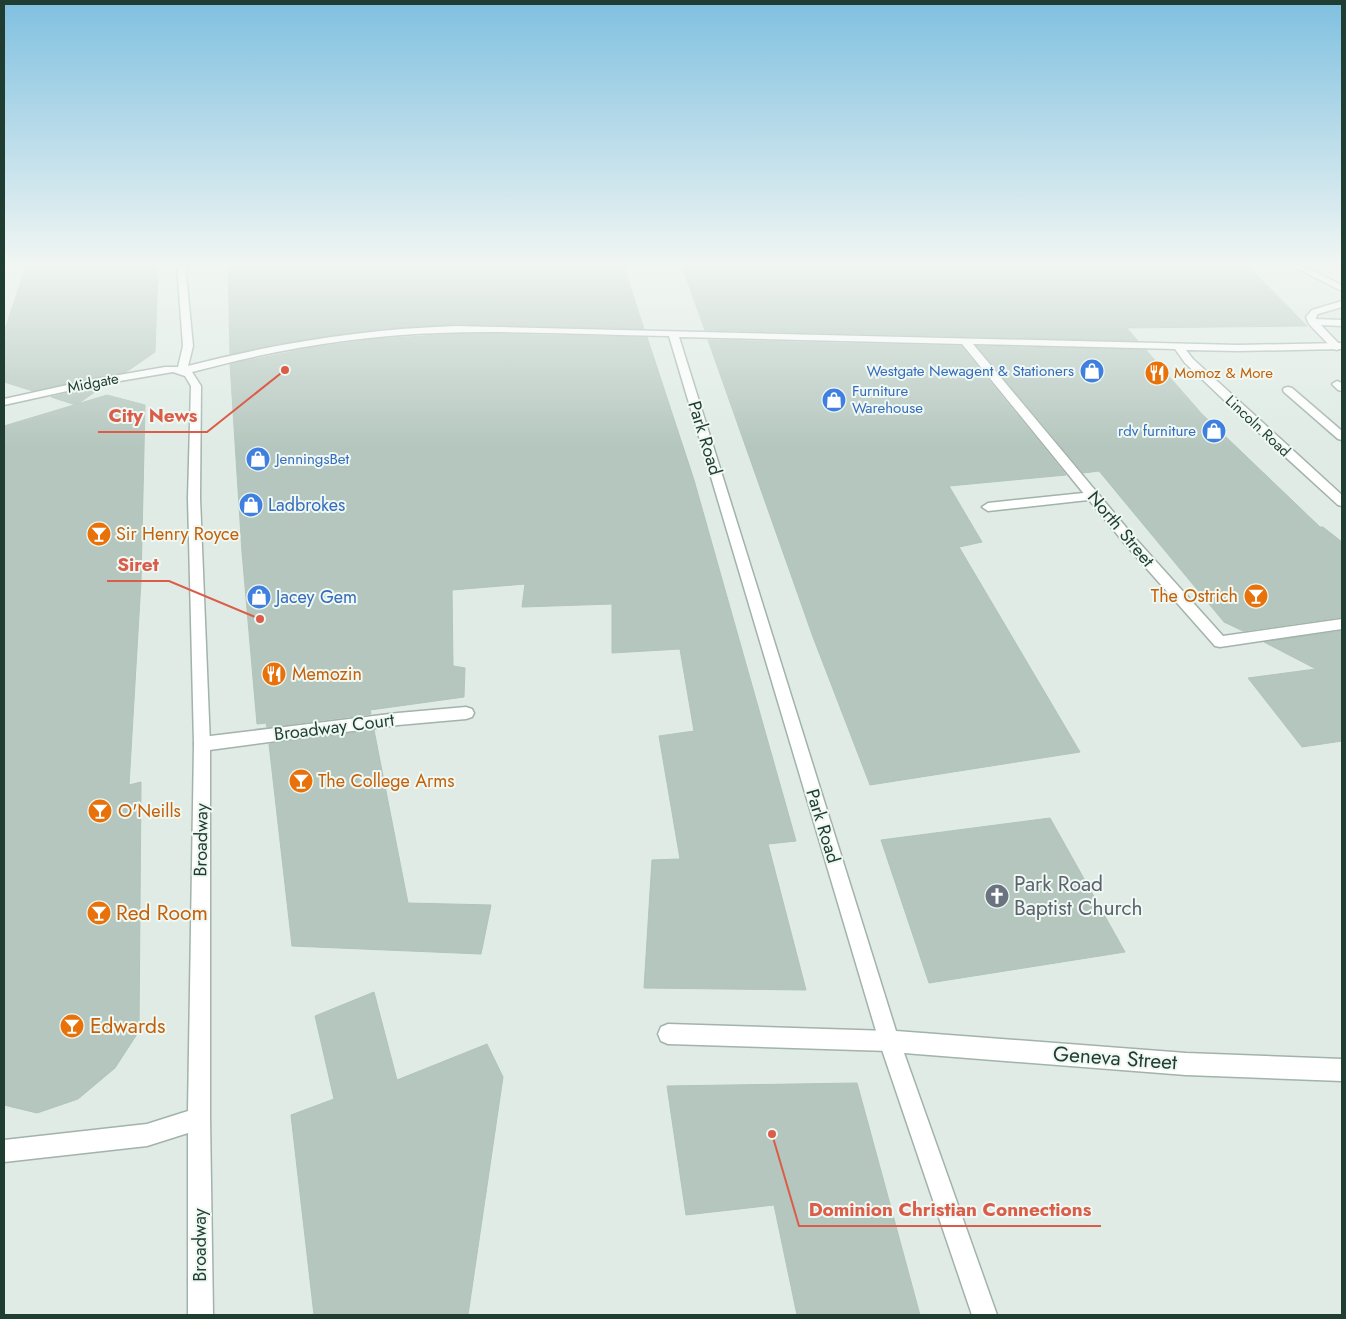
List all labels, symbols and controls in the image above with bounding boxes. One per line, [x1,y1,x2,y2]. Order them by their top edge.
shop icon: Westgate Newagent & Stationers [1079,358,1105,384]
place label: Westgate Newagent & Stationers [866,360,1074,382]
restaurant icon: Momoz & More [1144,360,1170,386]
place label: Momoz & More [1174,362,1273,384]
street label: Midgate [66,367,121,399]
place label: Furniture Warehouse [852,380,923,419]
shop icon: Furniture Warehouse [821,387,847,413]
street label: Lincoln Road [1220,390,1296,462]
callout: City News [98,398,207,432]
street label: Park Road [681,398,729,478]
text: City News [108,402,198,429]
shop icon: rdv furniture [1201,418,1227,444]
place label: rdv furniture [1118,420,1196,442]
shop icon: JenningsBet [245,446,271,472]
place label: JenningsBet [274,448,350,470]
street label: North Street [1081,485,1161,573]
shop icon: Ladbrokes [238,492,264,518]
place label: Ladbrokes [268,492,345,518]
bar icon: Sir Henry Royce [86,521,112,547]
place label: Sir Henry Royce [116,521,239,547]
callout: Siret [107,547,169,581]
text: Siret [117,551,159,578]
place label: The Ostrich [1151,583,1238,609]
bar icon: The Ostrich [1243,583,1269,609]
shop icon: Jacey Gem [246,584,272,610]
place label: Jacey Gem [274,584,357,610]
restaurant icon: Memozin [261,661,287,687]
place label: Memozin [292,661,362,687]
street label: Broadway Court [272,707,396,747]
bar icon: The College Arms [288,768,314,794]
place label: The College Arms [318,768,454,794]
street label: Park Road [799,786,847,866]
bar icon: O'Neills [87,798,113,824]
place label: O'Neills [118,798,181,824]
street label: Broadway [187,803,215,877]
place label: Park Road Baptist Church [1014,869,1142,923]
church icon: Park Road Baptist Church [984,883,1010,909]
place label: Red Room [116,898,208,928]
bar icon: Red Room [86,900,112,926]
place label: Edwards [90,1011,166,1041]
bar icon: Edwards [59,1013,85,1039]
street label: Geneva Street [1052,1039,1178,1077]
callout: Dominion Christian Connections [799,1192,1101,1226]
text: Dominion Christian Connections [809,1196,1092,1223]
street label: Broadway [187,1208,213,1282]

